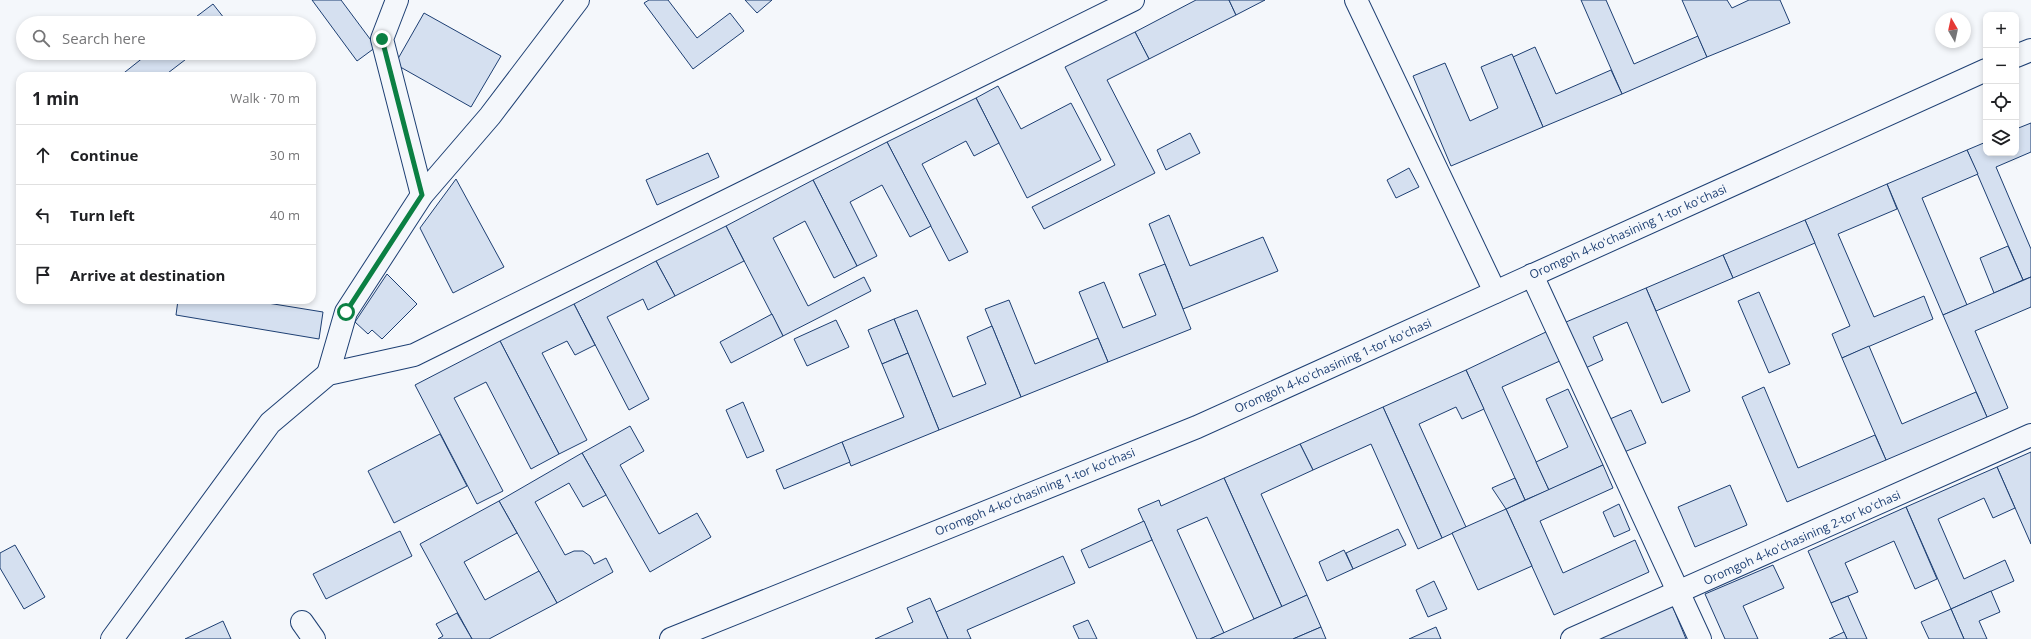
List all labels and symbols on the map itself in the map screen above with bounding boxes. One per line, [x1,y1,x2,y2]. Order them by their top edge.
north arrow [1935,12,1971,48]
route end [373,30,391,48]
street label: Oromgoh 4-koʻchasining 1-tor koʻchasi [1526,180,1729,283]
route start [337,303,355,321]
street label: Oromgoh 4-koʻchasining 1-tor koʻchasi [1231,314,1434,417]
street label: Oromgoh 4-koʻchasining 1-tor koʻchasi [932,443,1137,540]
street label: Oromgoh 4-koʻchasining 2-tor koʻchasi [1700,486,1903,589]

